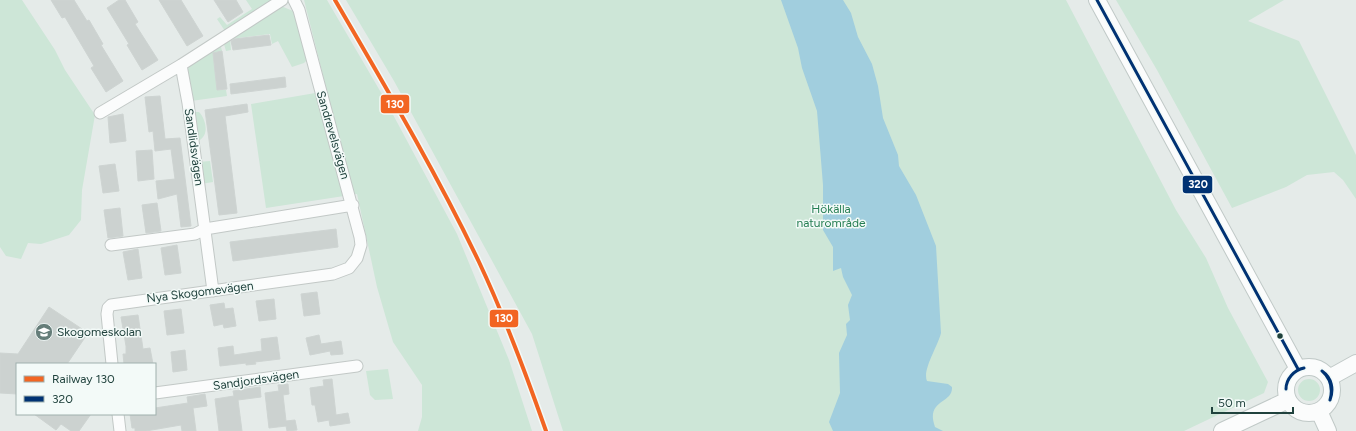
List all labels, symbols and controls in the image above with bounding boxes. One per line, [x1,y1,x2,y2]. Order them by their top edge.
street label: Sandrevelsvägen [314,89,352,181]
line badge: 130 [380,94,410,114]
text: 130 [386,98,404,111]
street label: Sandlidsvägen [182,107,206,187]
line badge: 320 [1182,175,1213,194]
text: 320 [1188,178,1208,191]
park label: Hökälla naturområde [796,202,866,230]
street label: Nya Skogomevägen [146,278,255,306]
line badge: 130 [489,309,519,328]
text: 130 [495,312,513,325]
school or university icon: Skogomeskolan [34,322,54,342]
place label: Skogomeskolan [57,325,142,339]
unlabelled marker [1275,331,1285,341]
legend [16,363,156,415]
street label: Sandjordsvägen [212,367,300,393]
text: Railway 130 [52,372,115,386]
scale bar [1212,389,1293,415]
text: 320 [52,392,73,406]
text: 50 m [1218,396,1246,410]

